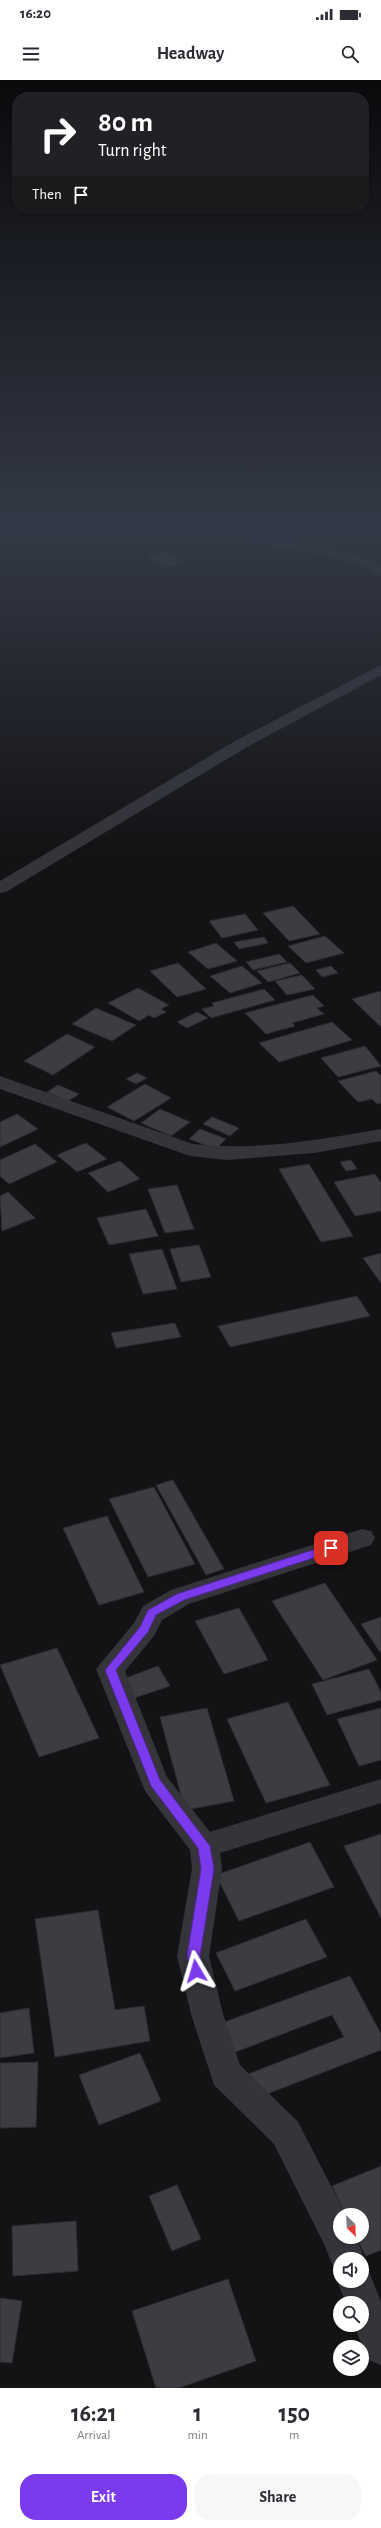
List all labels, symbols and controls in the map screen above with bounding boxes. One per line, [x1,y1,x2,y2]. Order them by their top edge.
text: 16:20 [20,6,51,21]
icon: menu [20,43,42,65]
icon: search [339,43,361,65]
text: Headway [157,45,224,63]
icon: right [32,108,84,160]
text: 80 m [98,109,153,137]
text: Turn right [98,142,167,160]
icon: arrive [70,184,92,206]
text: Then [32,187,62,202]
pin [314,1531,348,1565]
icon: arrive [320,1537,342,1559]
position arrow [175,1950,217,1992]
north arrow [333,2208,369,2244]
map controls [333,2208,369,2376]
button: sound [333,2252,369,2288]
button: search [333,2296,369,2332]
button: layers [333,2340,369,2376]
text: 16:21 [71,2402,117,2426]
text: 1 [193,2402,202,2426]
text: 150 [279,2402,310,2426]
text: Arrival [77,2429,110,2442]
text: min [187,2429,208,2442]
text: m [289,2429,300,2442]
button: Exit [20,2474,187,2520]
button: Share [195,2474,361,2520]

